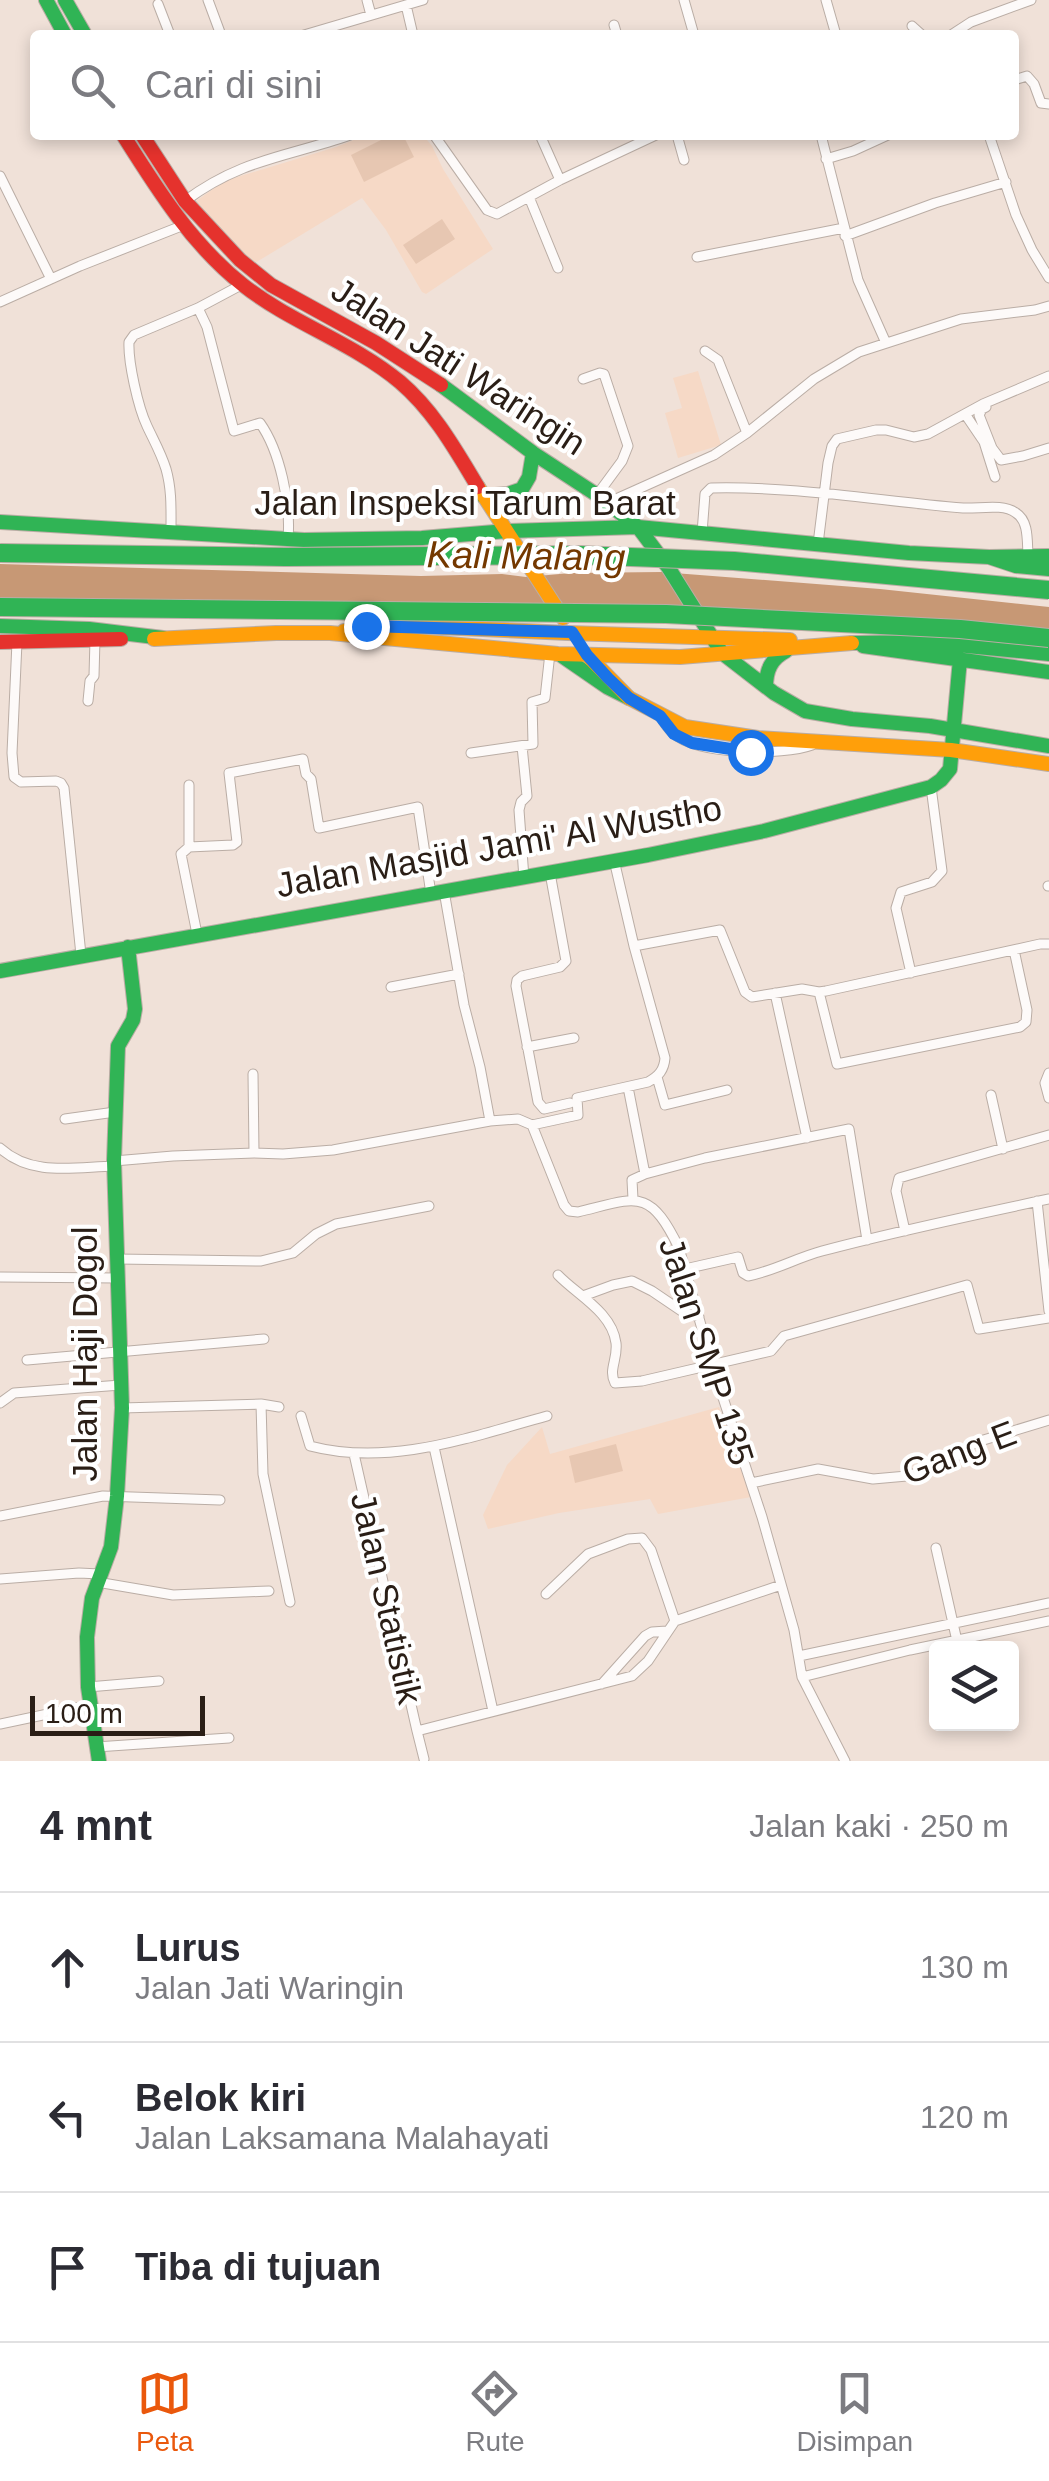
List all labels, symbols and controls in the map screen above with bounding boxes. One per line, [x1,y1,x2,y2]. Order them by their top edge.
search box [30,30,1019,140]
icon: search [65,58,120,113]
text: Cari di sini [145,64,322,106]
street label: Jalan Jati Waringin [325,269,593,463]
street label: Jalan Inspeksi Tarum Barat [254,483,676,522]
water label: Kali Malang [426,533,626,579]
route end [344,604,390,650]
route start [728,730,774,776]
street label: Jalan Masjid Jami' Al Wustho [273,788,725,904]
street label: Jalan Haji Dogol [65,1227,104,1481]
street label: Jalan SMP 135 [652,1232,762,1470]
street label: Gang E [897,1413,1021,1491]
street label: Jalan Statistik [344,1488,430,1708]
map controls [929,1641,1019,1731]
button: layers [929,1641,1019,1731]
scale bar [30,1691,205,1736]
text: 100 m [45,1698,123,1729]
text: 4 mnt [40,1802,152,1849]
text: Jalan kaki · 250 m [749,1808,1009,1844]
text: Lurus [135,1927,241,1969]
icon: ahead [40,1940,95,1995]
text: 130 m [920,1949,1009,1985]
text: Jalan Jati Waringin [135,1970,404,2006]
text: Belok kiri [135,2077,306,2119]
icon: left [40,2090,95,2145]
text: 120 m [920,2099,1009,2135]
text: Jalan Laksamana Malahayati [135,2120,549,2156]
icon: arrive [40,2240,95,2295]
text: Tiba di tujuan [135,2246,381,2288]
tab: Peta [136,2366,194,2458]
tab: Rute [465,2366,525,2458]
tab: Disimpan [796,2366,913,2458]

